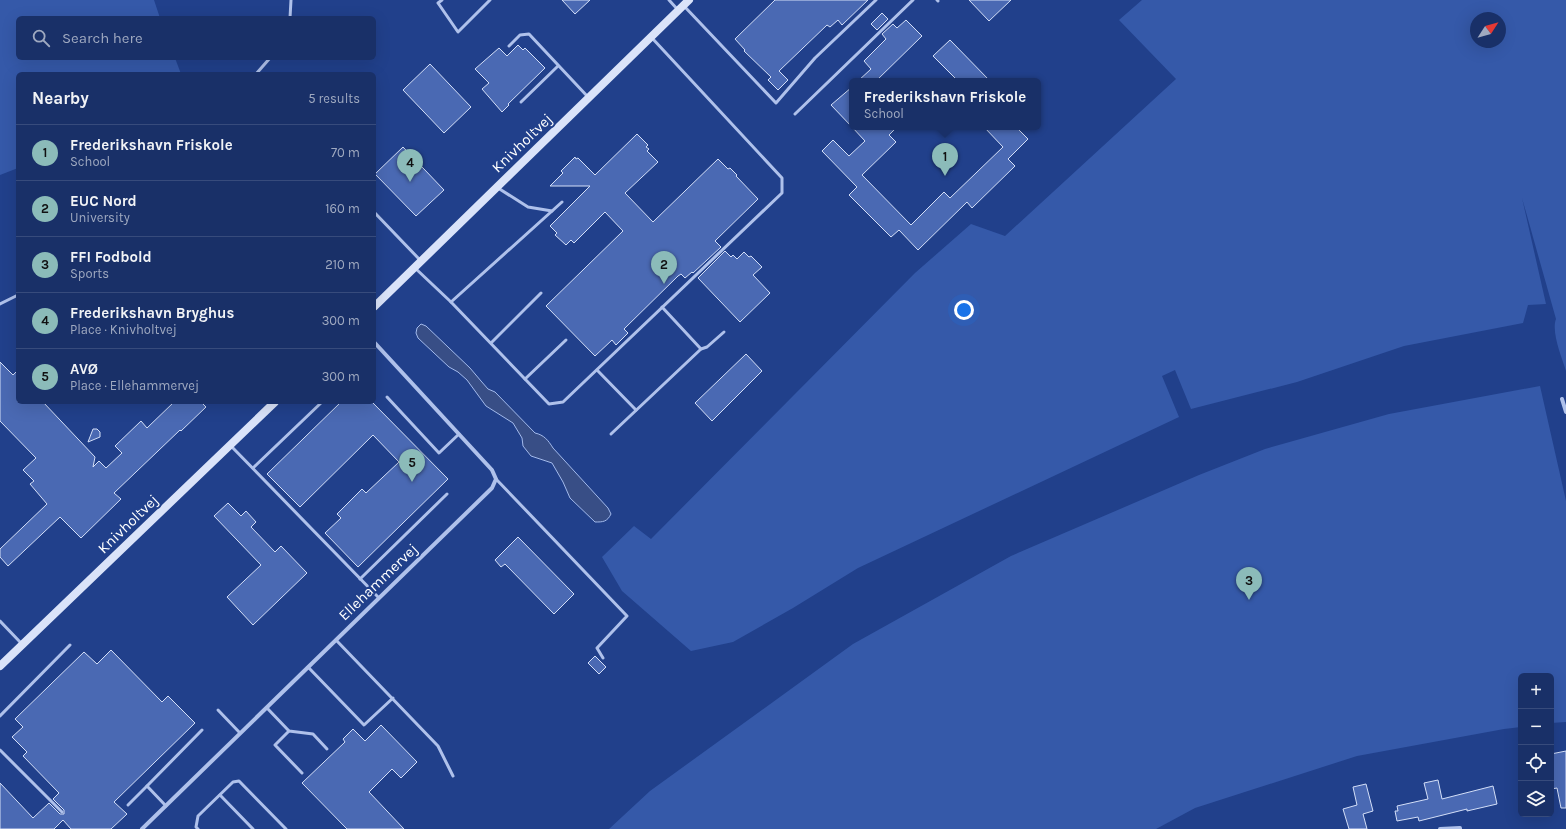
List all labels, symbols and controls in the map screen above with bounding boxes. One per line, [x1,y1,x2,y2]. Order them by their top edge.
north arrow [1470,12,1506,48]
search box [16,16,376,60]
icon: search [30,27,52,49]
text: Search here [62,29,143,47]
popup [849,78,1041,130]
text: Nearby [32,88,89,108]
text: Frederikshavn Friskole [864,88,1026,106]
text: 5 results [308,91,360,106]
text: School [864,106,904,121]
street label: Knivholtvej [488,110,556,176]
text: Frederikshavn Friskole [70,136,233,154]
pin: 1 [932,143,958,176]
text: 1 [43,145,47,160]
text: 70 m [331,145,360,160]
pin: 4 [397,149,423,182]
text: School [70,154,110,169]
text: EUC Nord [70,192,137,210]
text: 2 [41,201,49,216]
text: 160 m [325,201,360,216]
text: University [70,210,130,225]
text: FFI Fodbold [70,248,152,266]
pin: 2 [651,251,677,284]
text: 3 [41,257,49,272]
text: 210 m [325,257,360,272]
text: Sports [70,266,109,281]
your location [954,300,974,320]
text: Frederikshavn Bryghus [70,304,234,322]
text: 4 [41,313,49,328]
text: 300 m [322,313,360,328]
text: Place · Knivholtvej [70,322,177,337]
text: AVØ [70,360,98,378]
text: 5 [41,369,49,384]
text: 300 m [322,369,360,384]
text: Place · Ellehammervej [70,378,199,393]
pin: 5 [399,449,425,482]
street label: Knivholtvej [94,491,162,557]
street label: Ellehammervej [335,540,421,624]
pin: 3 [1236,567,1262,600]
map controls [1518,673,1554,817]
button: + [1518,673,1554,709]
button: − [1518,709,1554,745]
button: locate [1518,745,1554,781]
button: layers [1518,781,1554,817]

